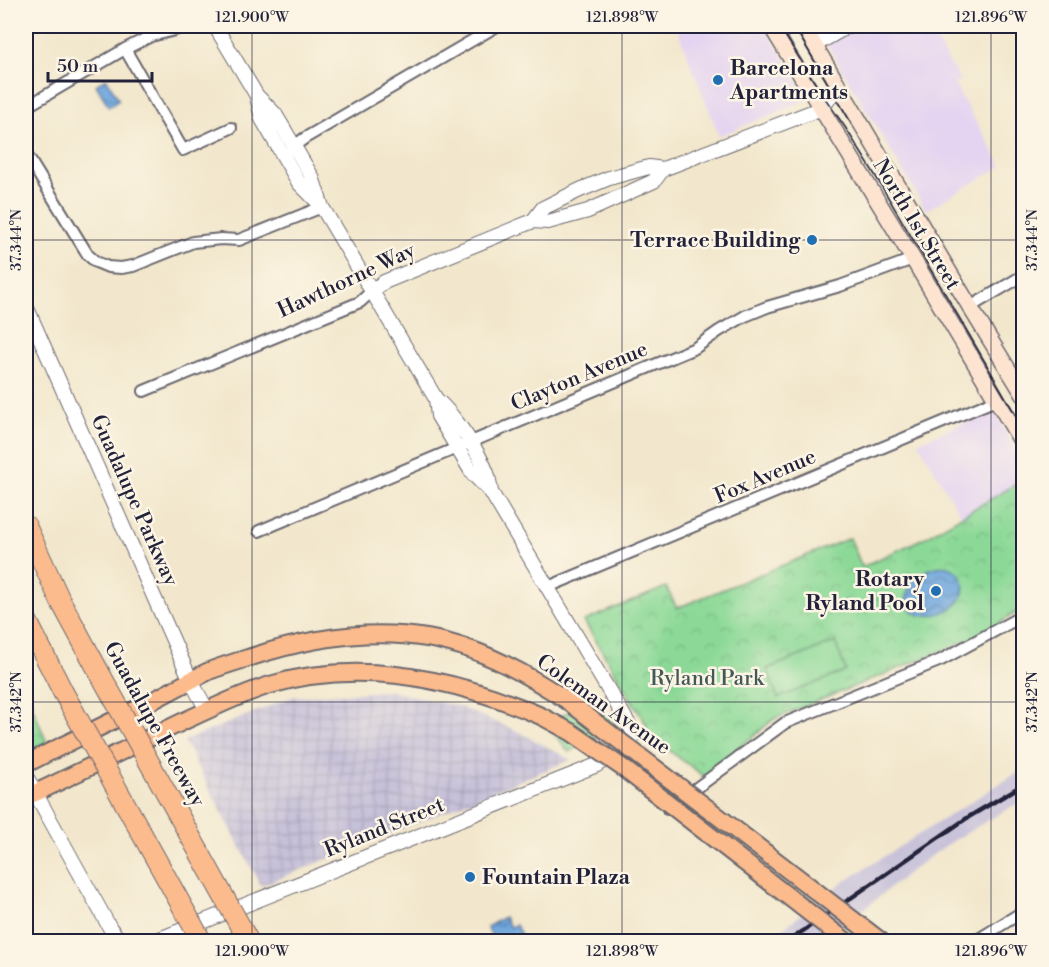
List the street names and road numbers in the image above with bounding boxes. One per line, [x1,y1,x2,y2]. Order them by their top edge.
street label: North 1st Street [867,154,966,295]
street label: Hawthorne Way [273,237,420,324]
street label: Clayton Avenue [507,336,652,417]
street label: Guadalupe Parkway [85,411,184,591]
street label: Fox Avenue [711,444,820,510]
street label: Guadalupe Freeway [98,637,211,812]
street label: Coleman Avenue [531,649,676,761]
street label: Ryland Street [321,792,449,864]

